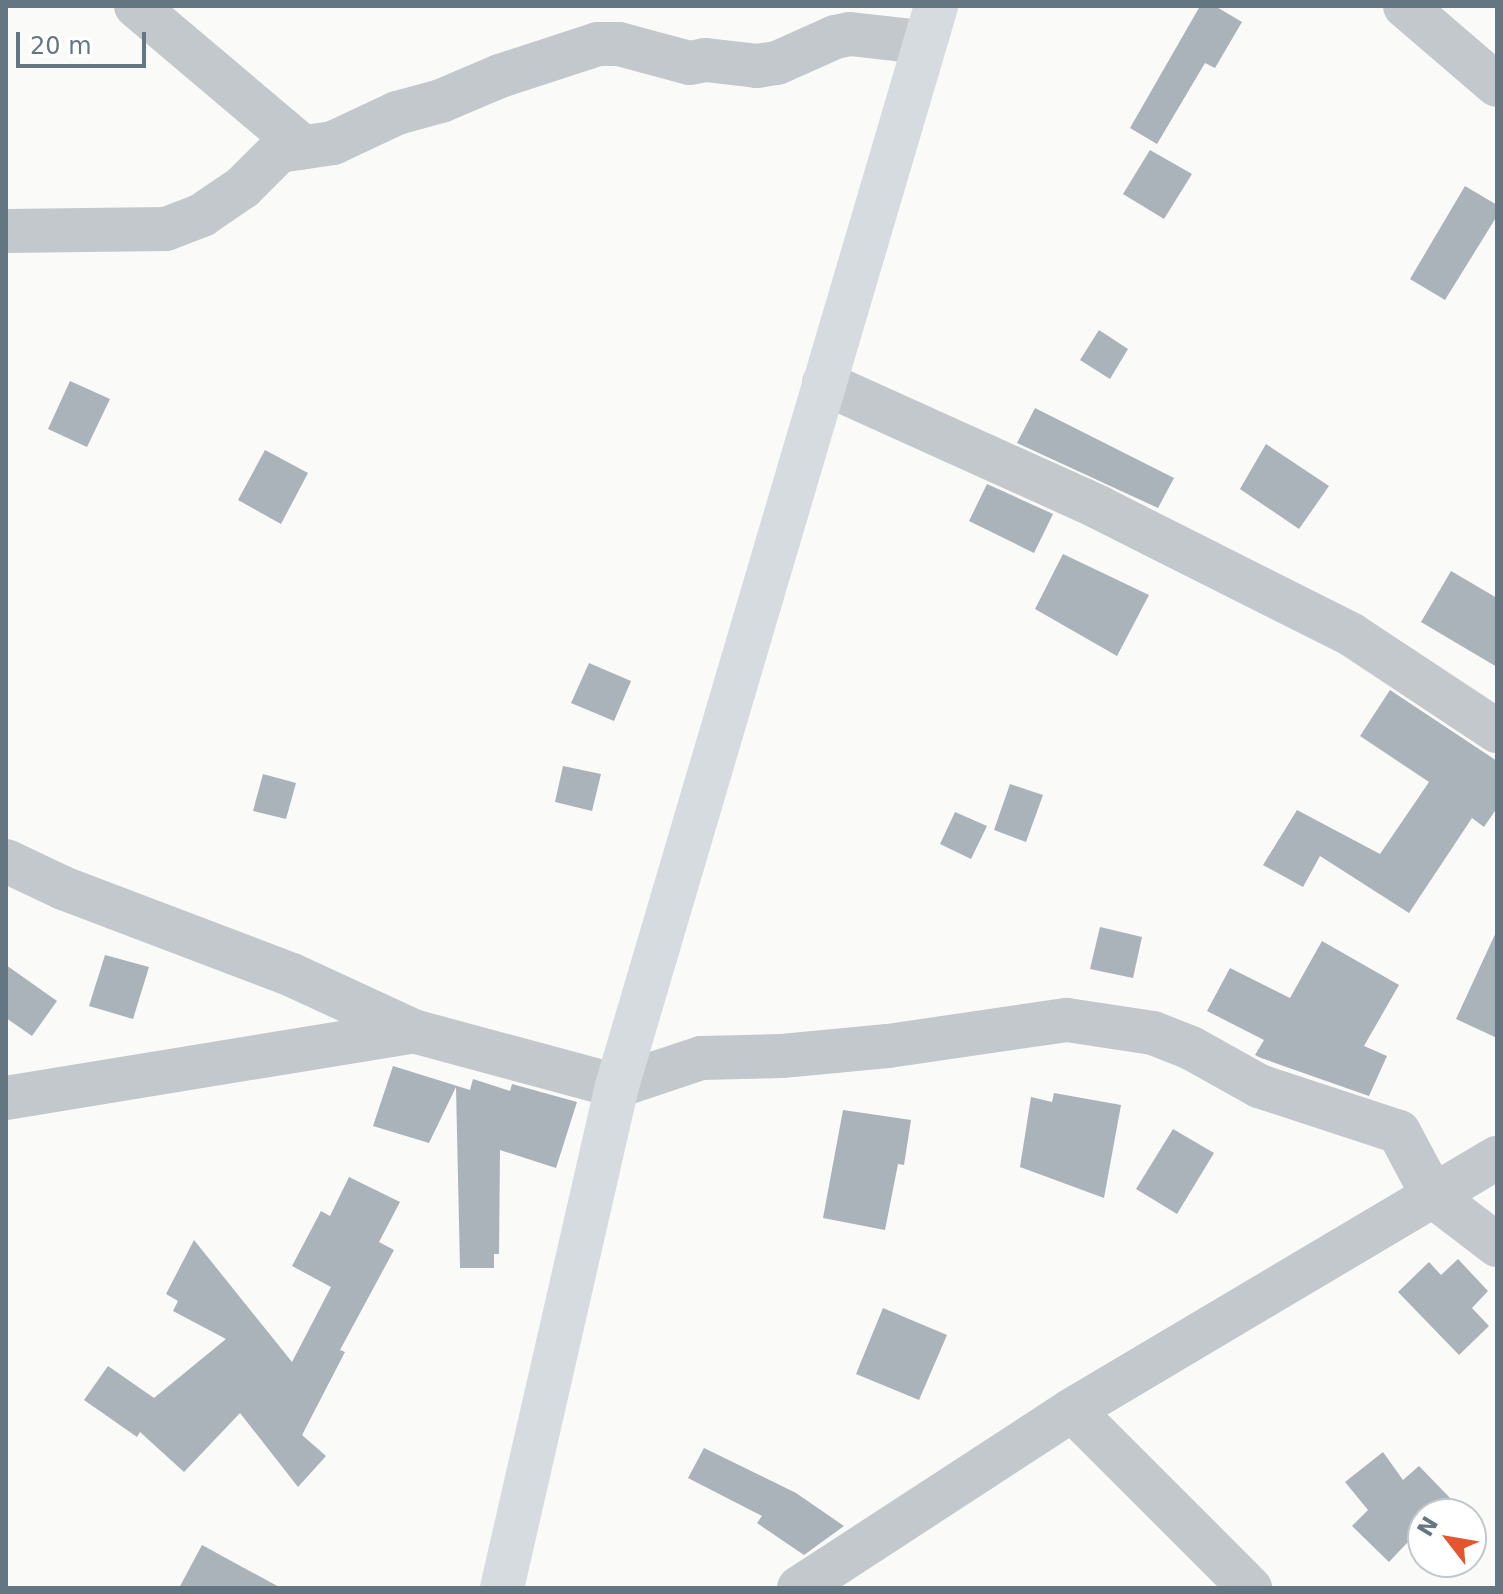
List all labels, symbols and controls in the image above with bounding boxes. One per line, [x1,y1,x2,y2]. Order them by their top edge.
scale bar [20,16,150,66]
text: 20 m [30,32,92,60]
north arrow [1407,1498,1487,1578]
text: N [1412,1512,1443,1541]

